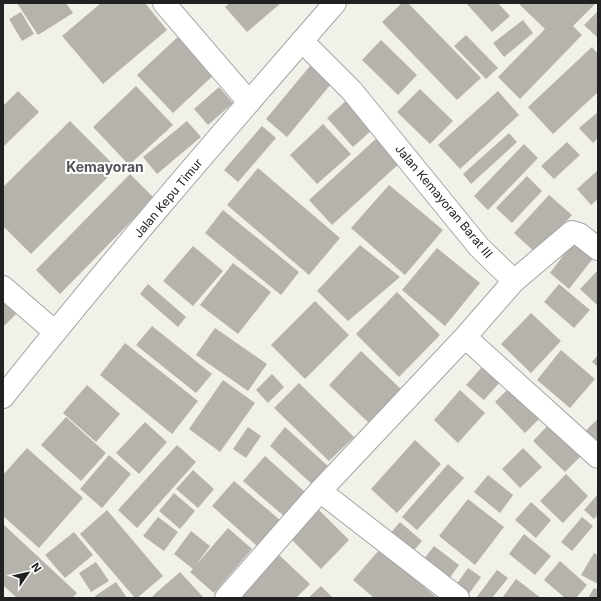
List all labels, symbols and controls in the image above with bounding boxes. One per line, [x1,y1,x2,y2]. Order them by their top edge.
street label: Jalan Kemayoran Barat III [392,141,496,261]
street label: Jalan Kepu Timur [130,155,206,241]
district label: Kemayoran [66,158,144,175]
north arrow [8,553,48,593]
text: N [28,560,44,575]

